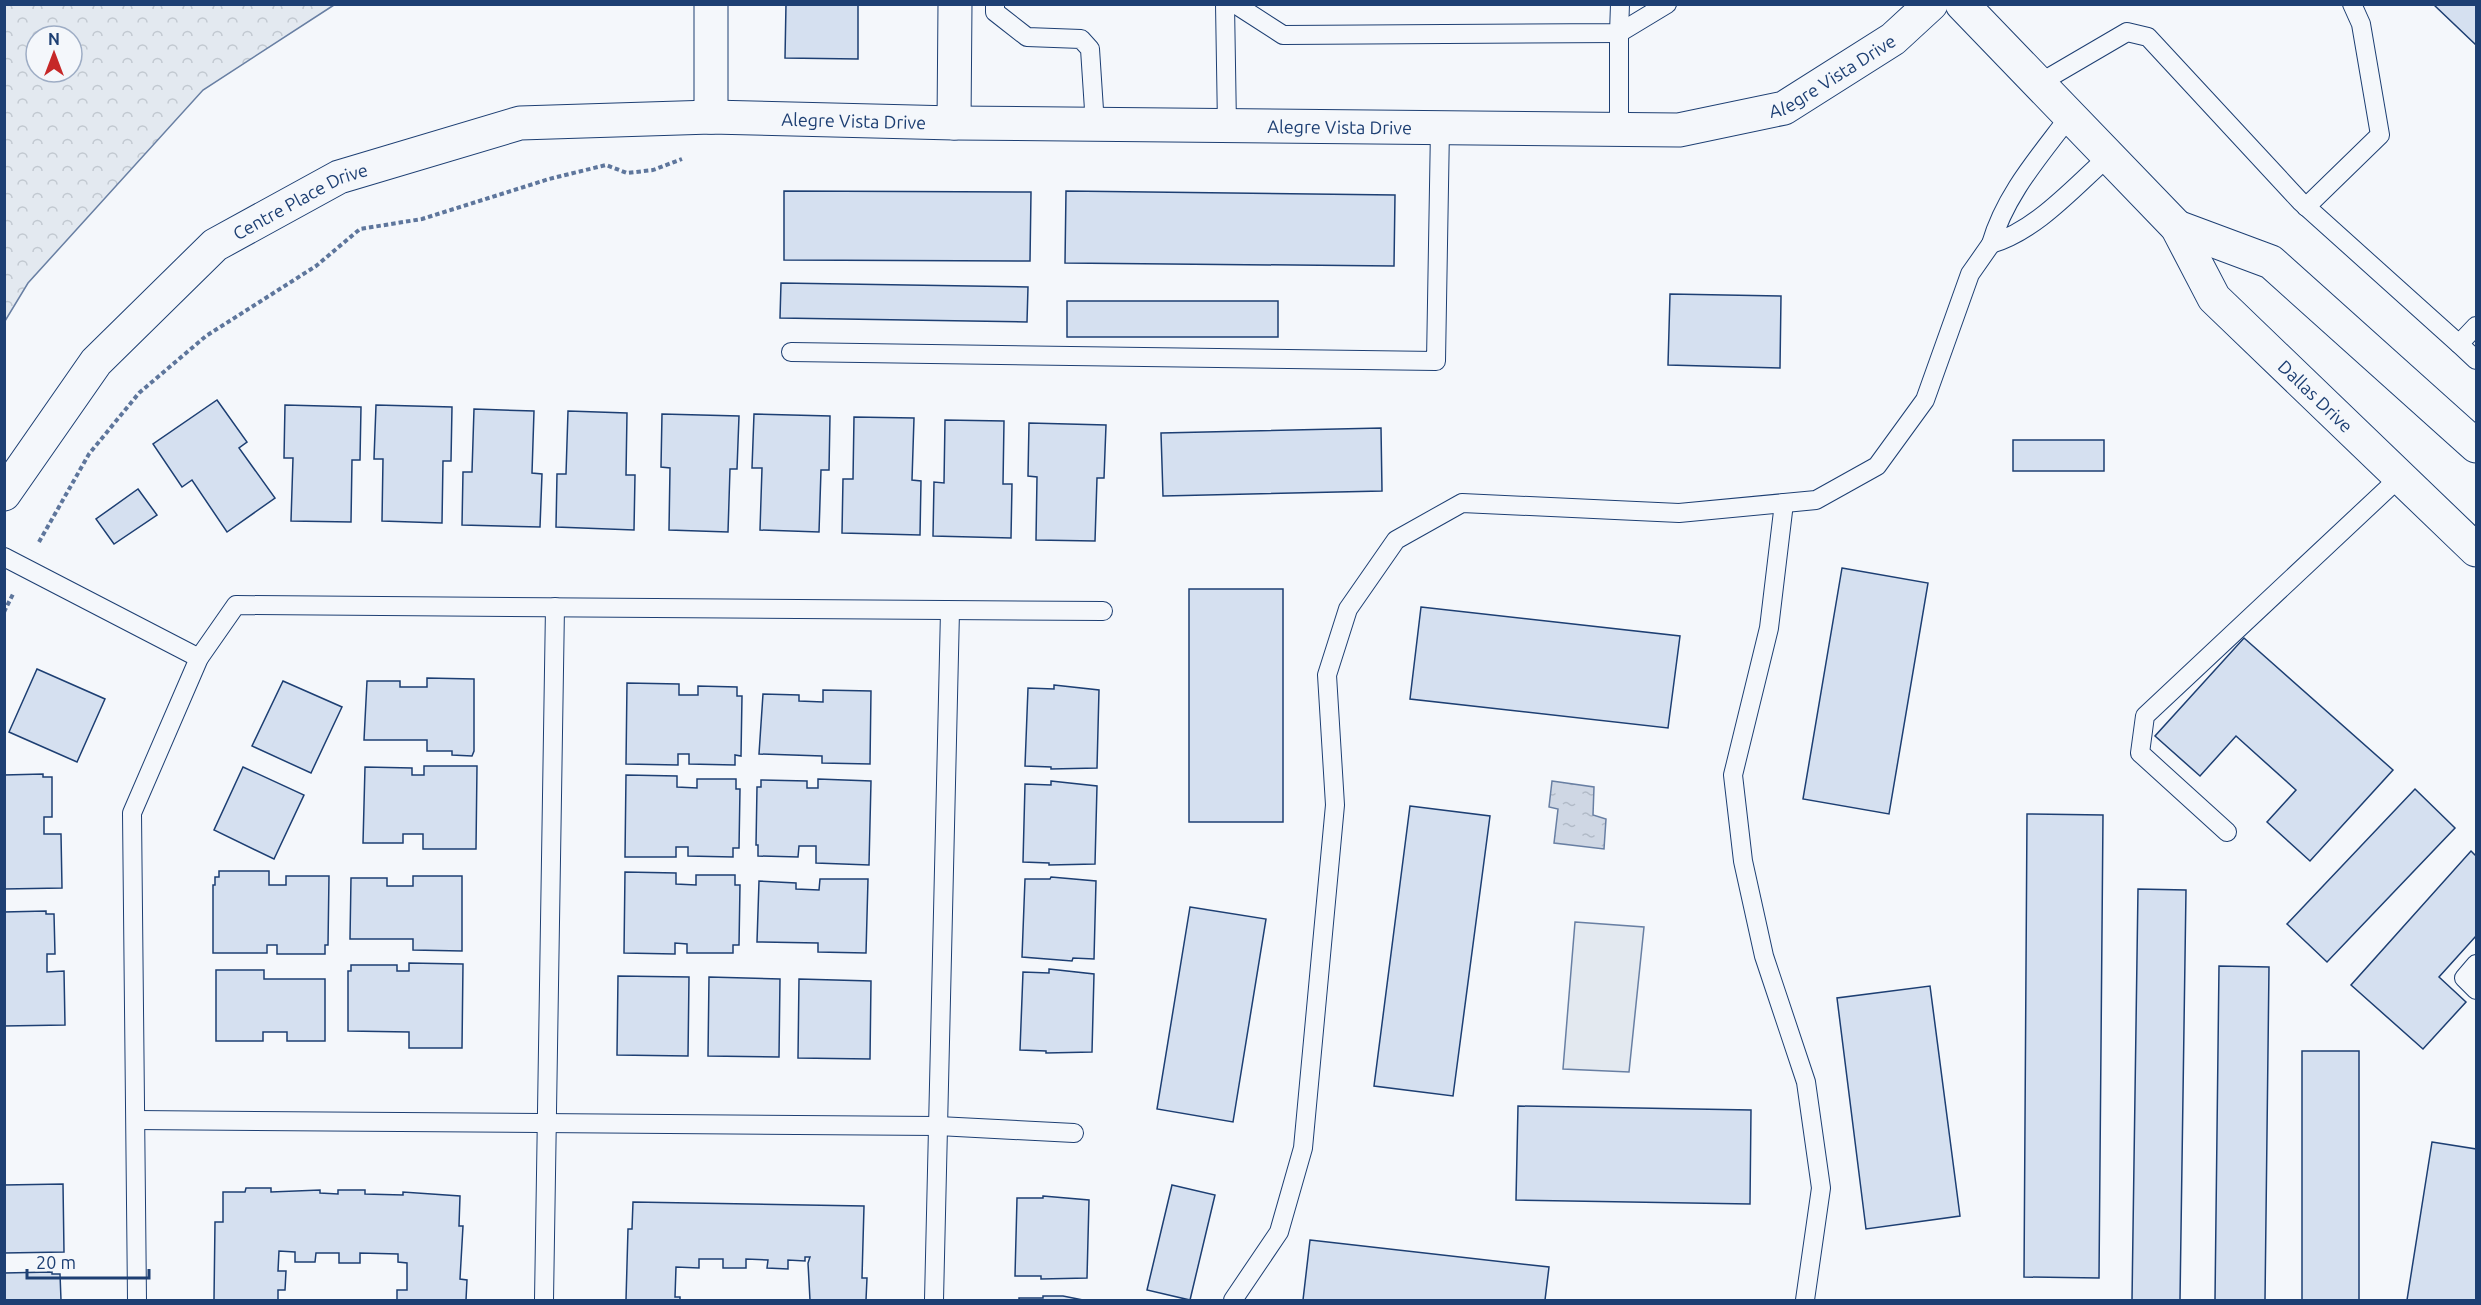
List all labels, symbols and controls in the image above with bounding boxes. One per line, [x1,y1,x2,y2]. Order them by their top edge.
north arrow [24,24,84,84]
text: N [48,30,60,48]
street label: Alegre Vista Drive [1767,30,1899,121]
street label: Alegre Vista Drive [781,109,926,132]
street label: Alegre Vista Drive [1267,116,1412,137]
street label: Centre Place Drive [229,159,370,243]
street label: Dallas Drive [2274,356,2357,436]
scale bar [27,1242,148,1280]
text: 20 m [36,1252,76,1272]

